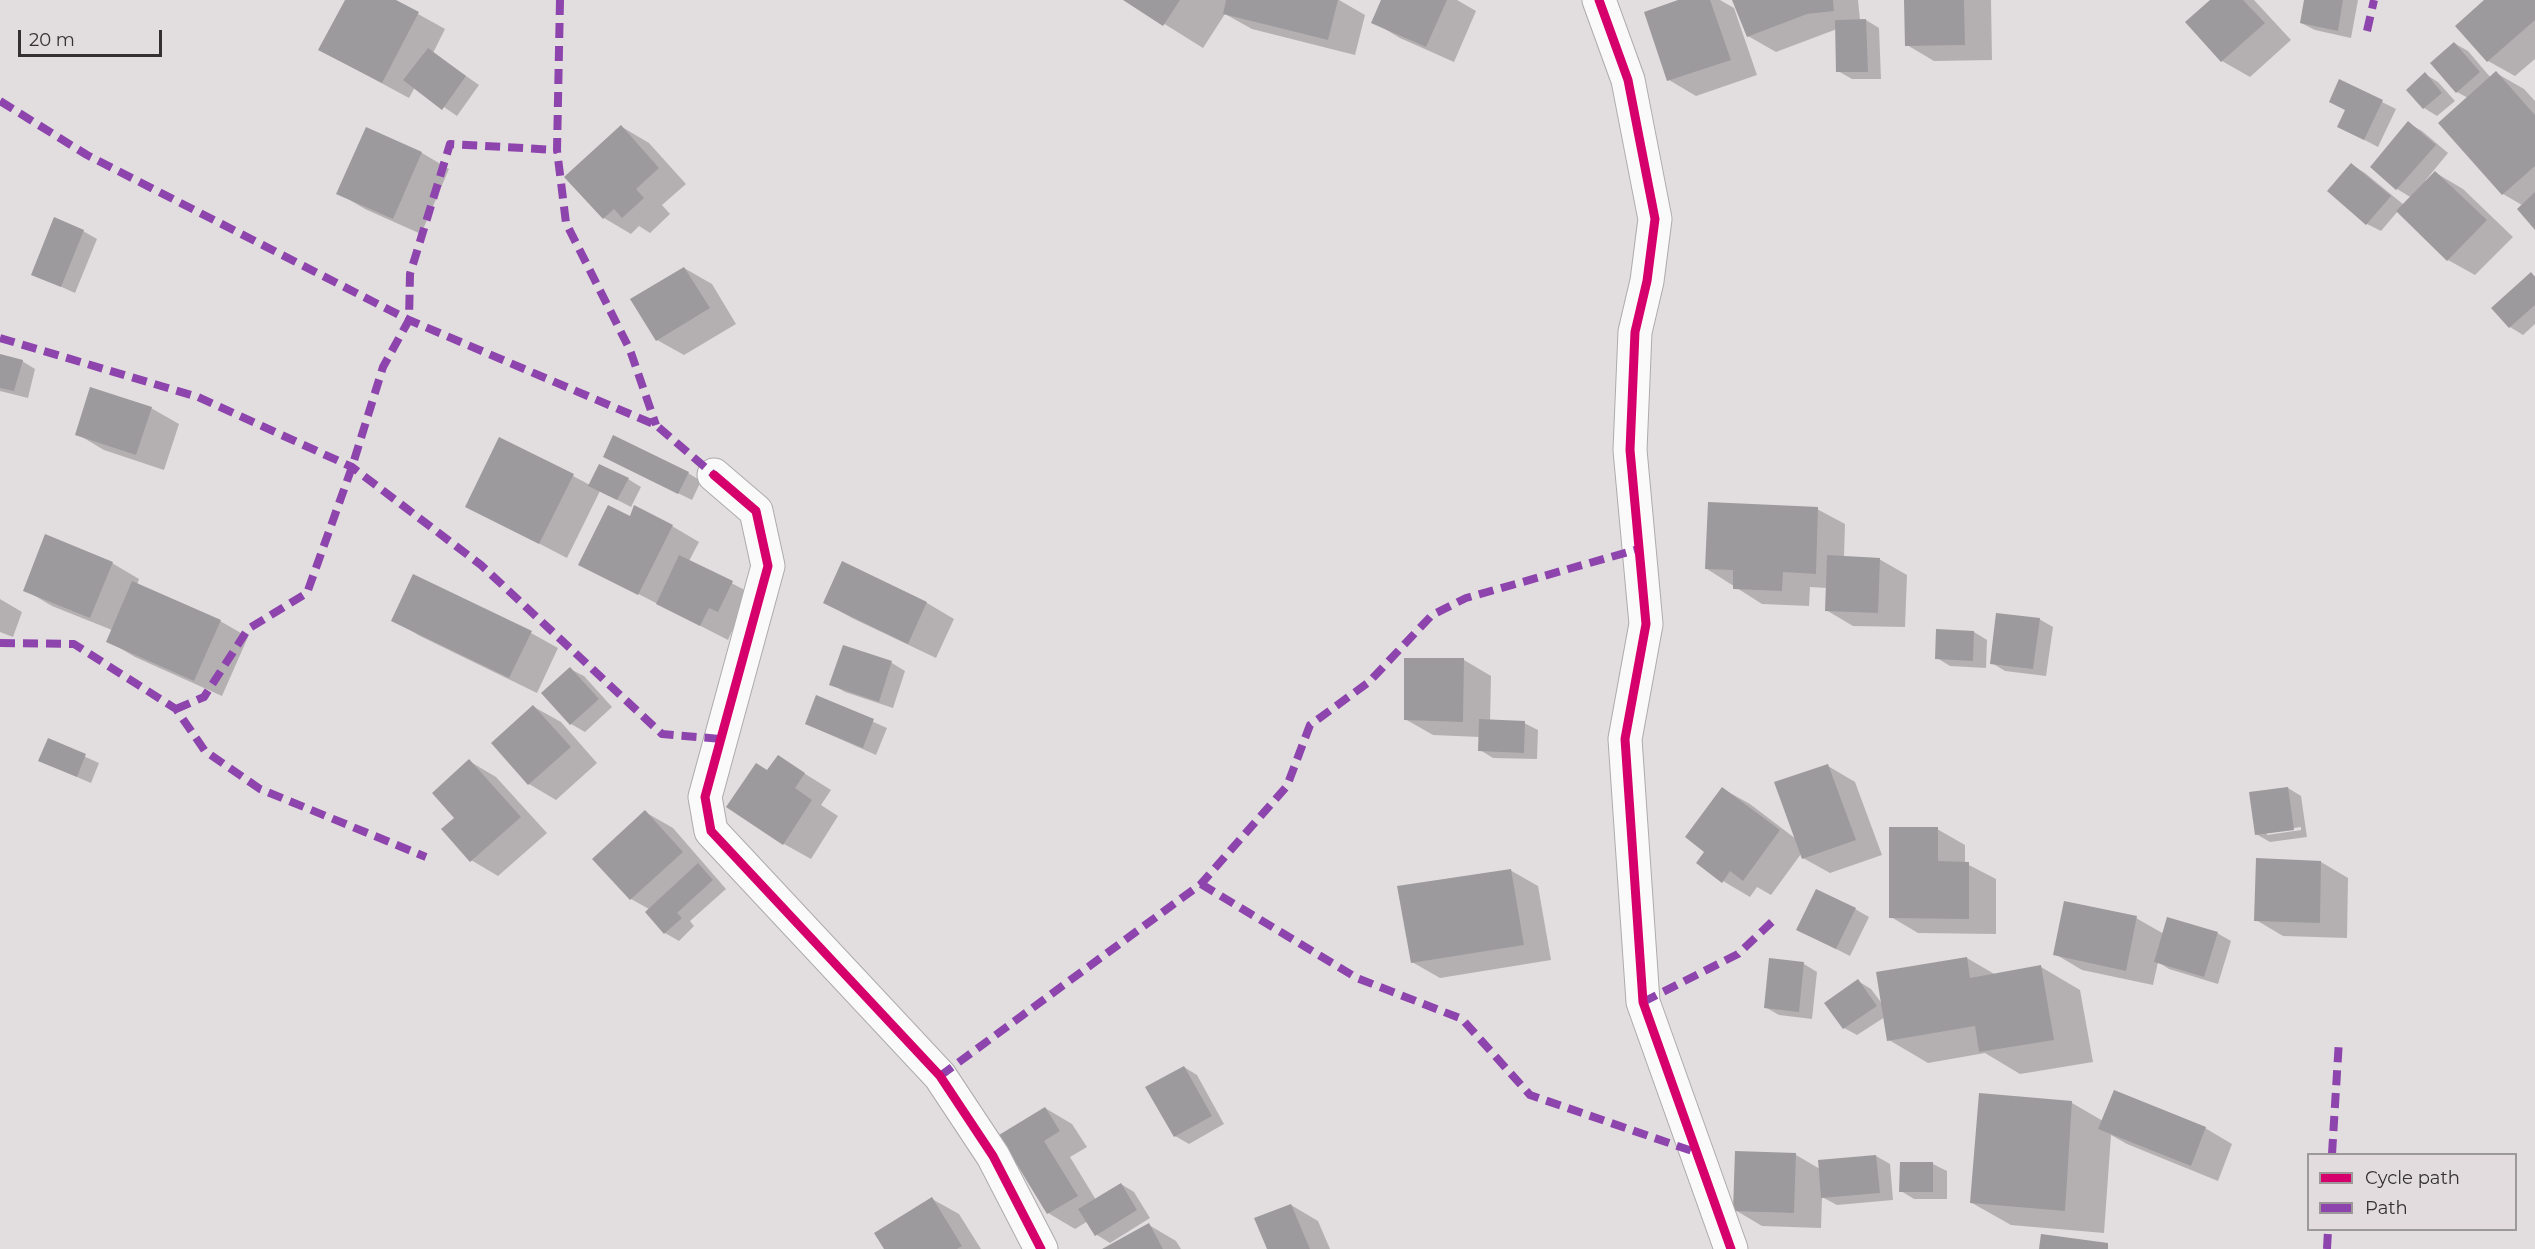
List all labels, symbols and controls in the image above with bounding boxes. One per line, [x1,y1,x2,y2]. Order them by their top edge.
scale bar [21,18,165,56]
text: 20 m [29,29,75,51]
legend [2307,1153,2517,1231]
text: Cycle path [2365,1167,2460,1189]
text: Path [2365,1197,2408,1219]

